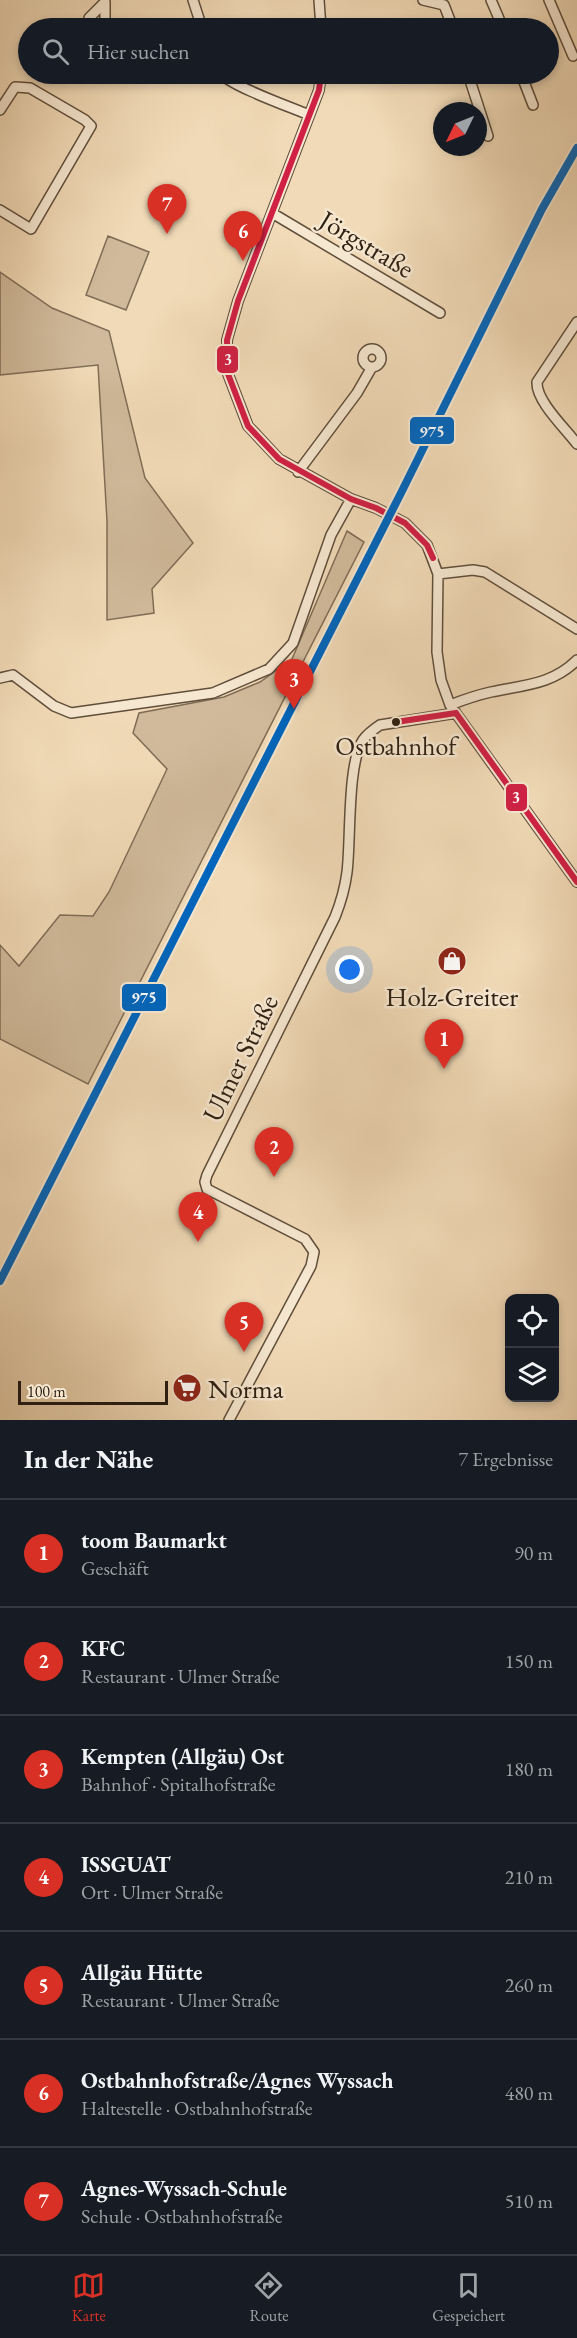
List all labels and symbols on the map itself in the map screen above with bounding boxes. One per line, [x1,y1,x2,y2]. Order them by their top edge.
north arrow [433,102,487,156]
pin: 7 [148,184,186,234]
street label: Jörgstraße [312,201,421,286]
pin: 6 [224,212,262,261]
line badge: 3 [216,345,239,374]
text: 3 [224,349,232,370]
line badge: 975 [409,416,455,445]
text: 975 [419,421,445,442]
pin: 3 [274,660,314,709]
marker: Ostbahnhof [390,716,402,728]
place label: Ostbahnhof [335,729,459,763]
line badge: 3 [505,783,528,812]
text: 3 [512,787,520,808]
shop icon: Holz-Greiter [436,945,468,977]
your location [335,955,364,984]
place label: Holz-Greiter [386,979,518,1014]
line badge: 975 [121,983,167,1012]
text: 975 [131,987,157,1008]
street label: Ulmer Straße [194,989,286,1127]
pin: 1 [424,1020,464,1069]
pin: 2 [254,1128,294,1177]
pin: 4 [178,1192,218,1242]
pin: 5 [224,1302,264,1352]
place label: Norma [208,1371,284,1406]
supermarket icon: Norma [171,1372,203,1404]
scale bar [18,1378,168,1406]

